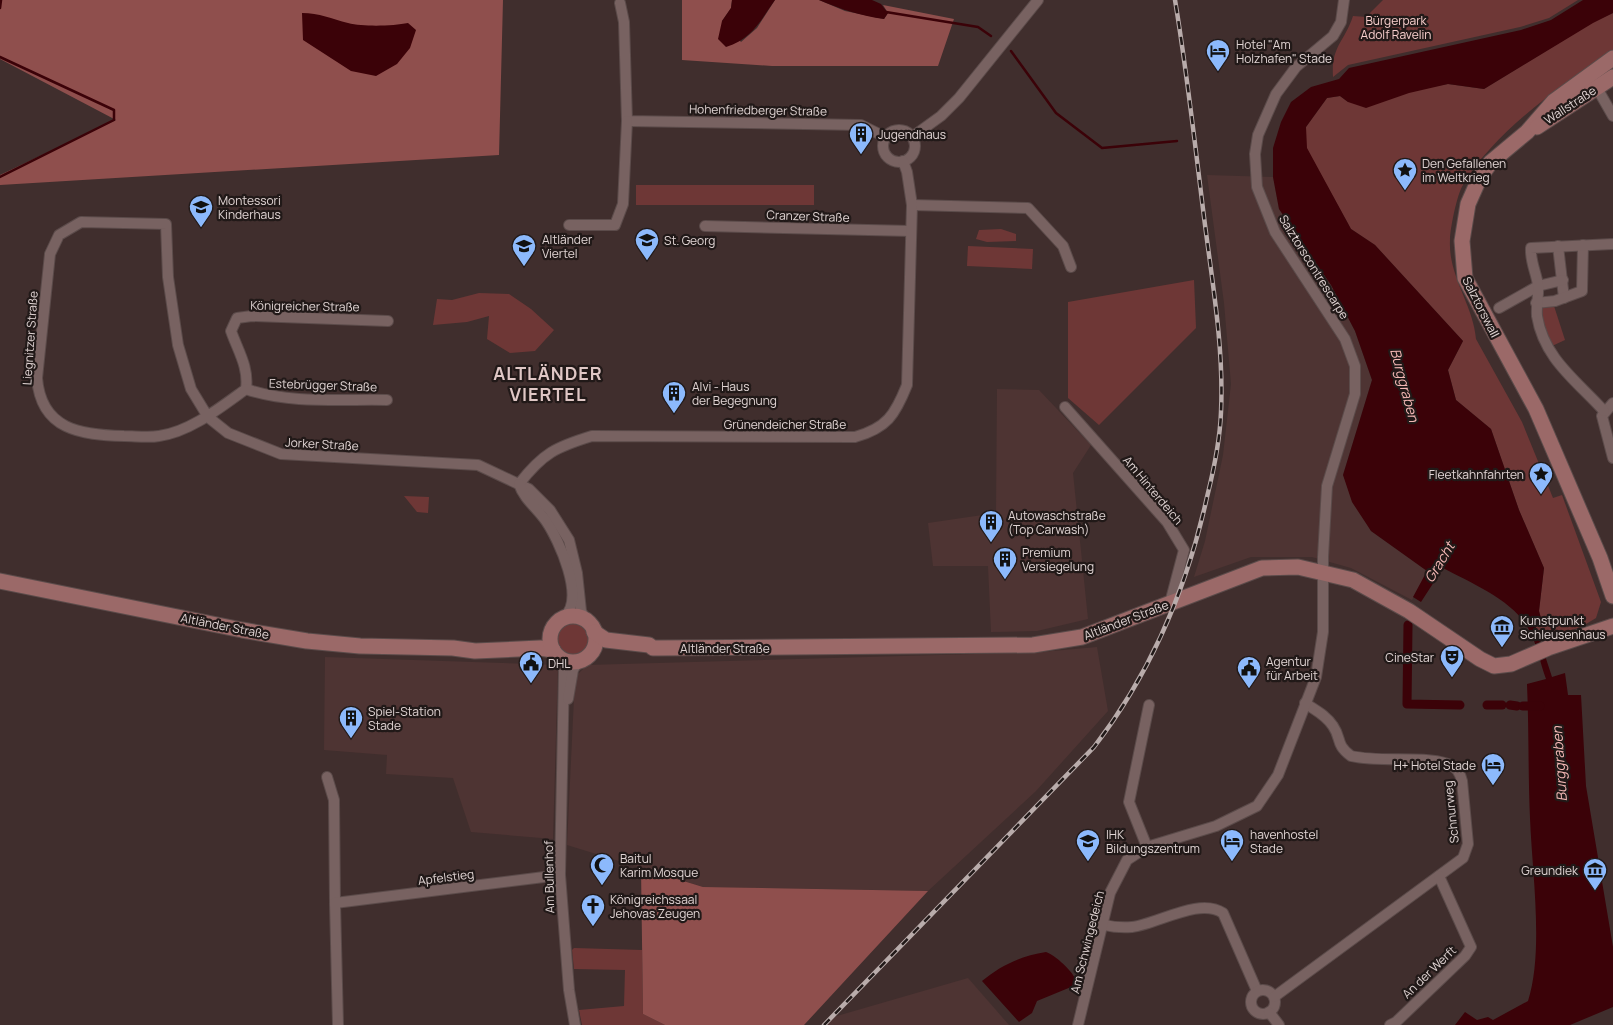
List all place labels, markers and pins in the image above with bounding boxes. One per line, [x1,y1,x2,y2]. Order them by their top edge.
place label: Hotel "Am Holzhafen" Stade [1236,36,1332,67]
hotel icon: Hotel "Am Holzhafen" Stade [1205,38,1231,72]
building icon: Jugendhaus [848,121,874,155]
place label: Jugendhaus [878,126,946,143]
place label: Den Gefallenen im Weltkrieg [1422,155,1506,186]
place icon: Den Gefallenen im Weltkrieg [1392,157,1418,191]
place label: Montessori Kinderhaus [218,192,281,223]
school or university icon: Montessori Kinderhaus [188,194,214,228]
school or university icon: St. Georg [634,227,660,261]
place label: Altländer Viertel [542,231,593,262]
place label: St. Georg [664,232,715,249]
school or university icon: Altländer Viertel [511,233,537,267]
place label: Alvi - Haus der Begegnung [692,378,777,409]
building icon: Alvi - Haus der Begegnung [661,380,687,414]
place icon: Fleetkahnfahrten [1528,461,1554,495]
place label: Fleetkahnfahrten [1429,466,1524,483]
place label: Autowaschstraße (Top Carwash) [1008,507,1106,538]
building icon: Autowaschstraße (Top Carwash) [978,509,1004,543]
place label: Premium Versiegelung [1022,544,1094,575]
building icon: Premium Versiegelung [992,546,1018,580]
place label: Kunstpunkt Schleusenhaus [1520,612,1606,643]
museum icon: Kunstpunkt Schleusenhaus [1489,614,1515,648]
theatre icon: CineStar [1439,644,1465,678]
place label: CineStar [1385,649,1435,666]
public building icon: DHL [518,650,544,684]
place label: Agentur für Arbeit [1266,653,1318,684]
place label: DHL [548,655,570,672]
public building icon: Agentur für Arbeit [1236,655,1262,689]
place label: Spiel-Station Stade [368,703,441,734]
building icon: Spiel-Station Stade [338,705,364,739]
hotel icon: H+ Hotel Stade [1480,752,1506,786]
place label: H+ Hotel Stade [1393,757,1476,774]
place label: IHK Bildungszentrum [1106,826,1200,857]
place label: havenhostel Stade [1250,826,1318,857]
school or university icon: IHK Bildungszentrum [1075,828,1101,862]
hotel icon: havenhostel Stade [1219,828,1245,862]
place label: Baitul Karim Mosque [620,850,698,881]
mosque icon: Baitul Karim Mosque [589,852,615,886]
museum icon: Greundiek [1582,857,1608,891]
place label: Greundiek [1521,862,1579,879]
place label: Königreichssaal Jehovas Zeugen [610,891,700,922]
church icon: Königreichssaal Jehovas Zeugen [580,893,606,927]

